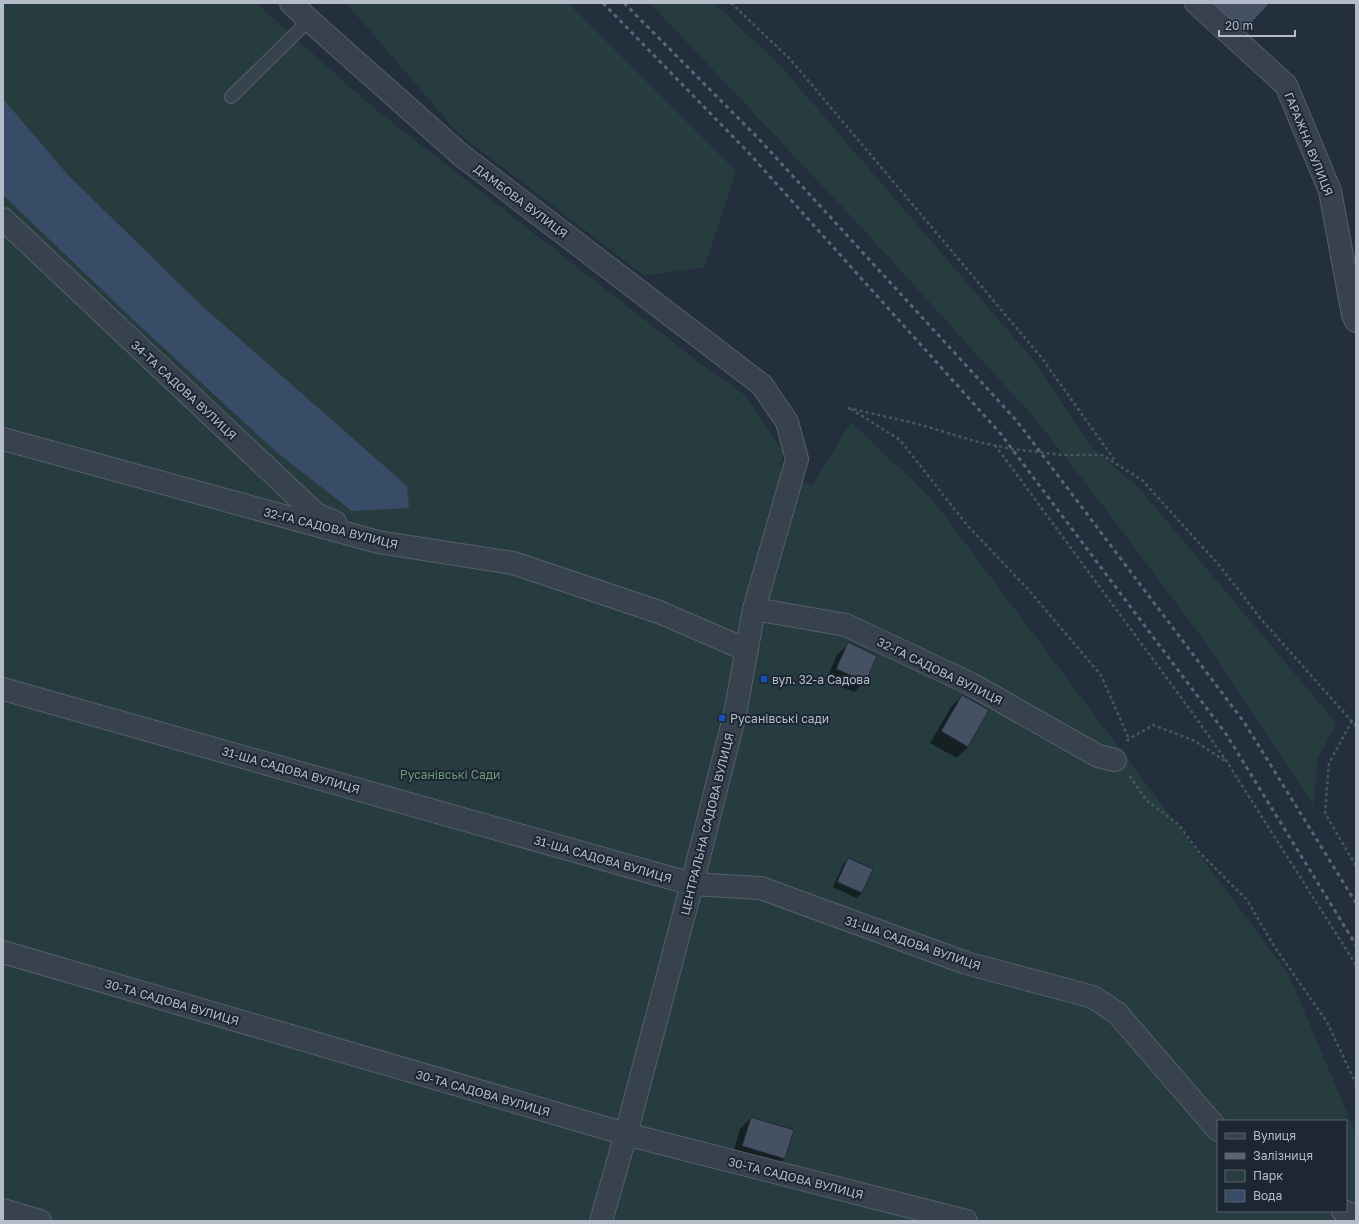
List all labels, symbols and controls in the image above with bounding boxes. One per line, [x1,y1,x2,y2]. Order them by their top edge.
scale bar [1219,12,1295,38]
text: 20 m [1225,18,1253,33]
street label: ГАРАЖНА ВУЛИЦЯ [1281,90,1337,198]
street label: ДАМБОВА ВУЛИЦЯ [471,161,571,241]
street label: 34-ТА САДОВА ВУЛИЦЯ [128,337,240,443]
street label: 32-ГА САДОВА ВУЛИЦЯ [262,504,400,552]
street label: 32-ГА САДОВА ВУЛИЦЯ [875,634,1005,708]
place label: вул. 32-а Садова [772,672,870,687]
marker: вул. 32-а Садова [759,674,769,684]
place label: Русанівські сади [730,711,829,726]
marker: Русанівські сади [717,713,727,723]
street label: ЦЕНТРАЛЬНА САДОВА ВУЛИЦЯ [677,731,737,917]
street label: 31-ША САДОВА ВУЛИЦЯ [220,743,362,797]
park label: Русанівські Сади [400,767,500,782]
street label: 31-ША САДОВА ВУЛИЦЯ [532,832,674,886]
street label: 31-ША САДОВА ВУЛИЦЯ [843,913,983,973]
street label: 30-ТА САДОВА ВУЛИЦЯ [103,976,241,1028]
street label: 30-ТА САДОВА ВУЛИЦЯ [414,1067,552,1119]
legend [1217,1120,1347,1212]
text: Вулиця [1253,1128,1296,1143]
text: Залізниця [1253,1148,1313,1163]
street label: 30-ТА САДОВА ВУЛИЦЯ [727,1154,865,1202]
text: Парк [1253,1168,1283,1183]
text: Вода [1253,1188,1282,1203]

